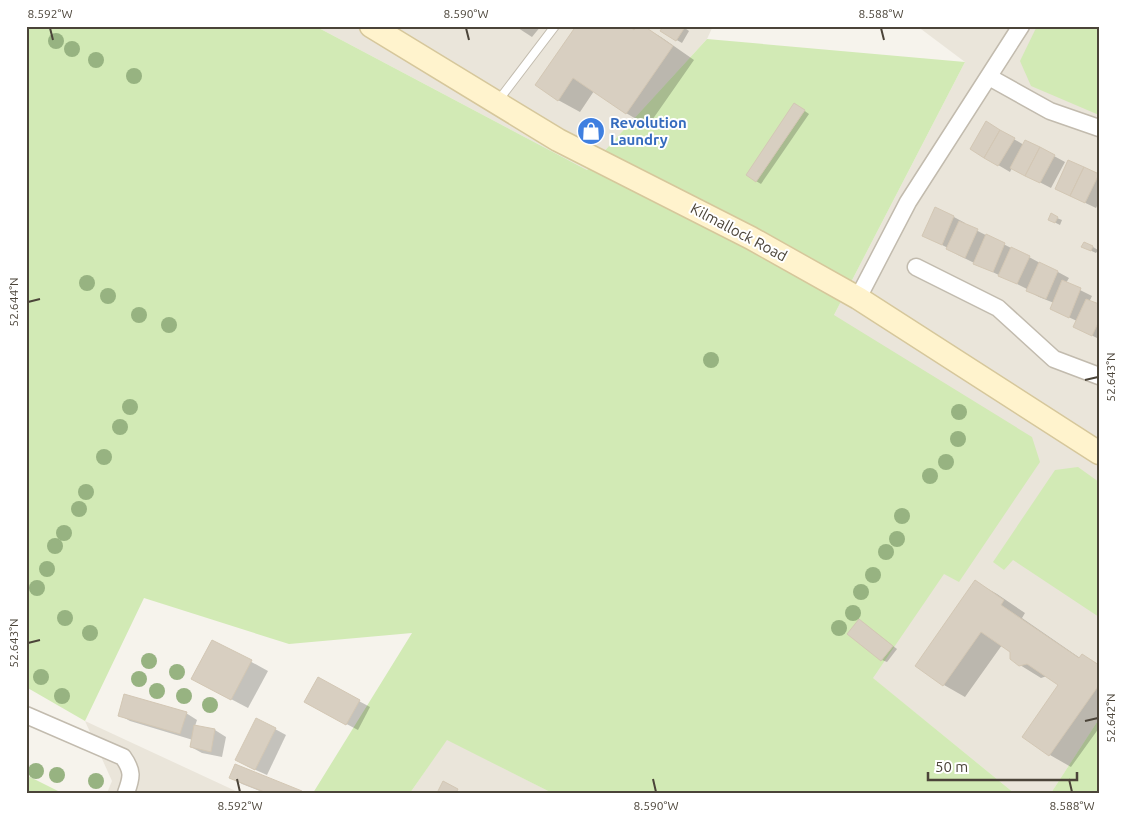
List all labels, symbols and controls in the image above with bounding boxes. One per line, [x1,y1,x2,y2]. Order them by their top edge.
text: 8.592°W [28,7,73,20]
text: 8.590°W [444,7,489,20]
text: 8.588°W [859,7,904,20]
place label: Revolution Laundry [610,114,687,148]
shop icon: Revolution Laundry [576,116,606,146]
street label: Kilmallock Road [688,199,790,265]
text: 52.644°N [7,277,20,327]
text: 52.643°N [1104,352,1117,402]
text: 52.643°N [7,618,20,668]
text: 52.642°N [1104,693,1117,743]
scale bar [928,749,1076,781]
text: 50 m [935,758,968,775]
text: 8.592°W [218,799,263,812]
text: 8.590°W [634,799,679,812]
text: 8.588°W [1050,799,1095,812]

